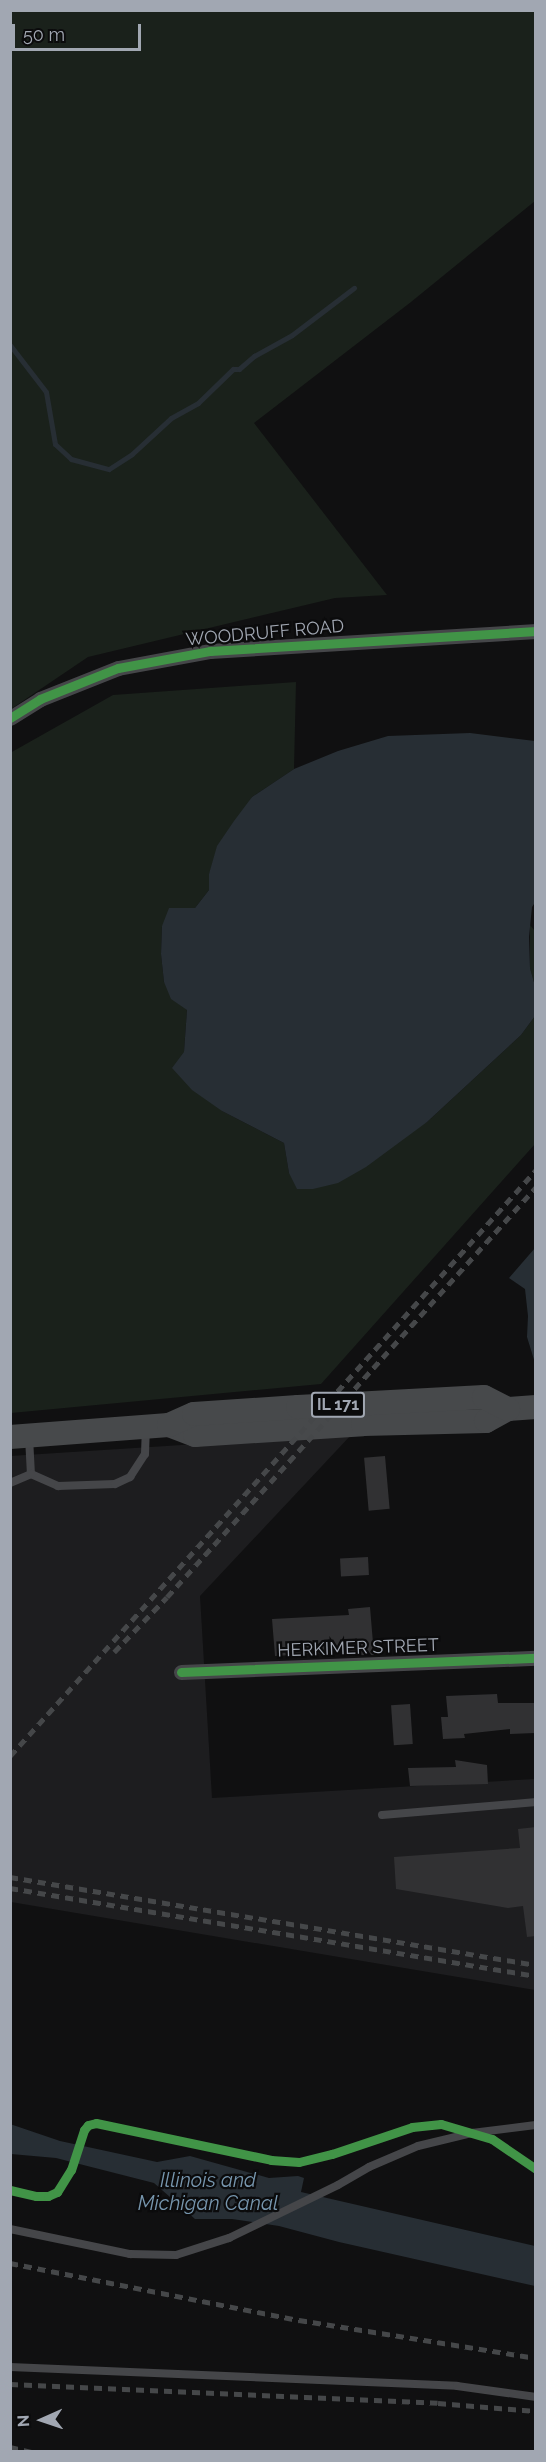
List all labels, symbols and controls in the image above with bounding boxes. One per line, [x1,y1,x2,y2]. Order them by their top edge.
scale bar [15,12,144,50]
text: 50 m [23,24,65,45]
street label: WOODRUFF ROAD [185,615,345,651]
road number: IL 171 [310,1392,366,1418]
street label: HERKIMER STREET [277,1634,439,1662]
water label: Illinois and Michigan Canal [138,2168,278,2215]
north arrow [12,2390,72,2450]
text: N [14,2414,33,2428]

